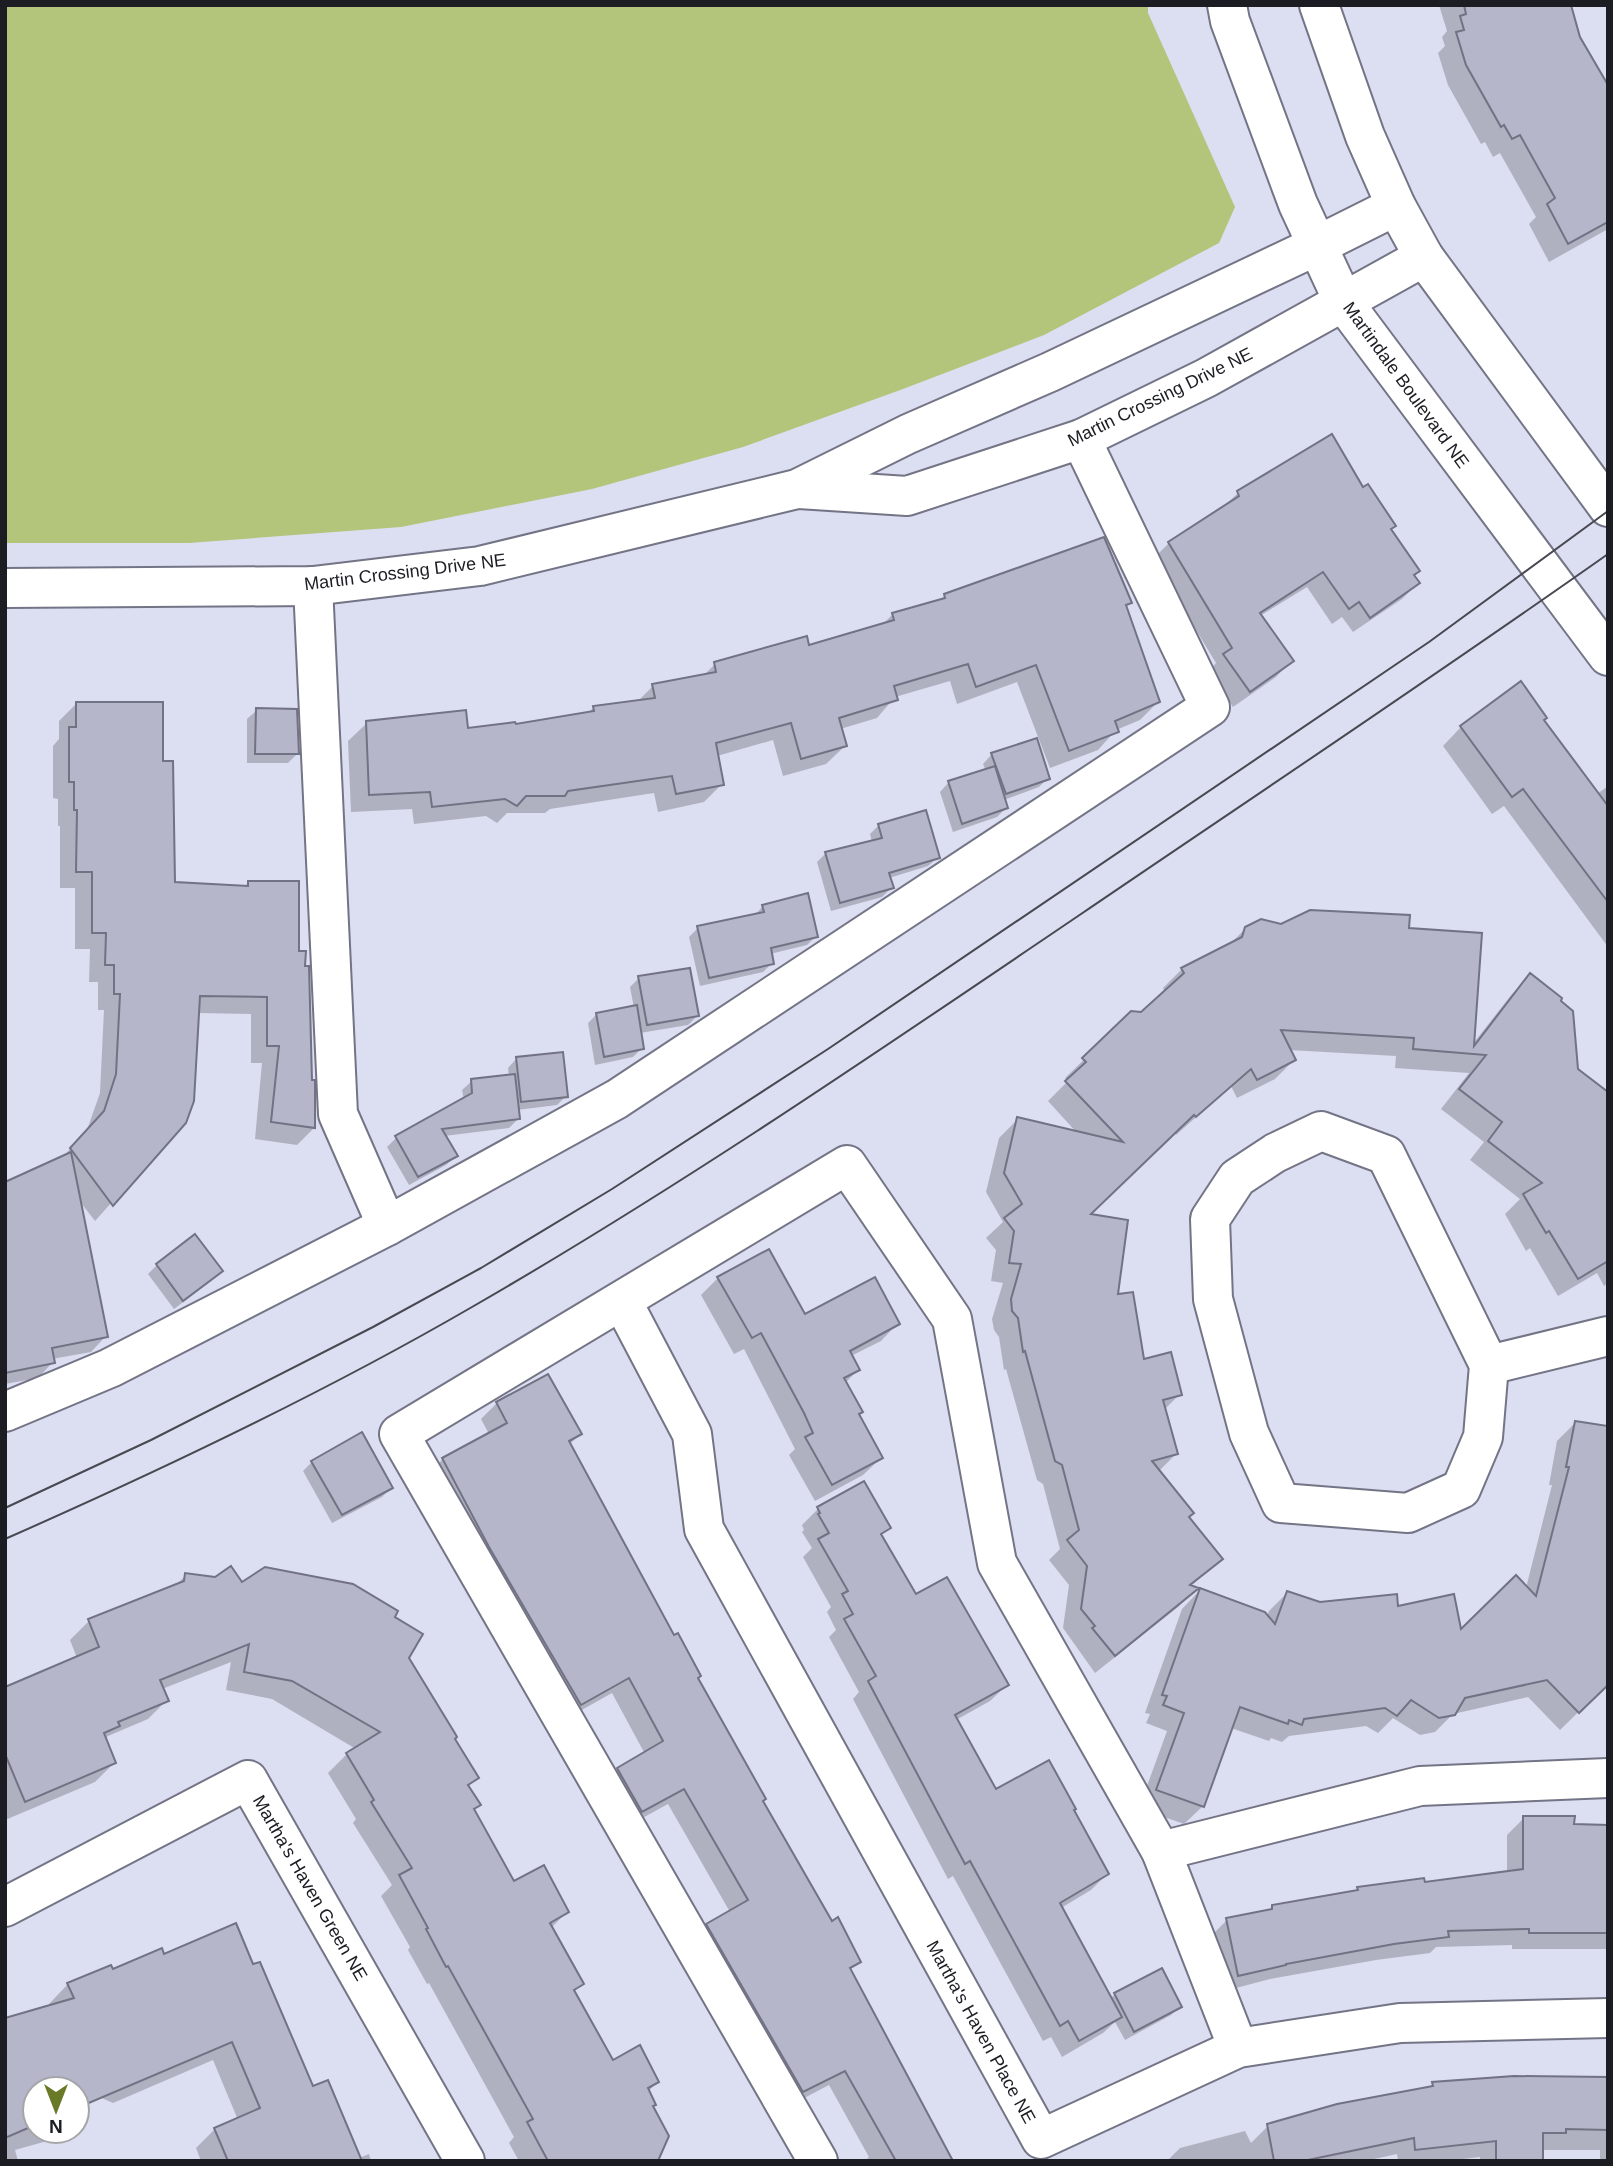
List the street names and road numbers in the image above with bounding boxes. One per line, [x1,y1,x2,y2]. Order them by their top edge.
street label: Martindale Boulevard NE [1339,298,1473,472]
street label: Martin Crossing Drive NE [1064,344,1256,450]
street label: Martin Crossing Drive NE [303,550,507,594]
street label: Martha's Haven Green NE [249,1792,371,1984]
street label: Martha's Haven Place NE [922,1937,1040,2127]

